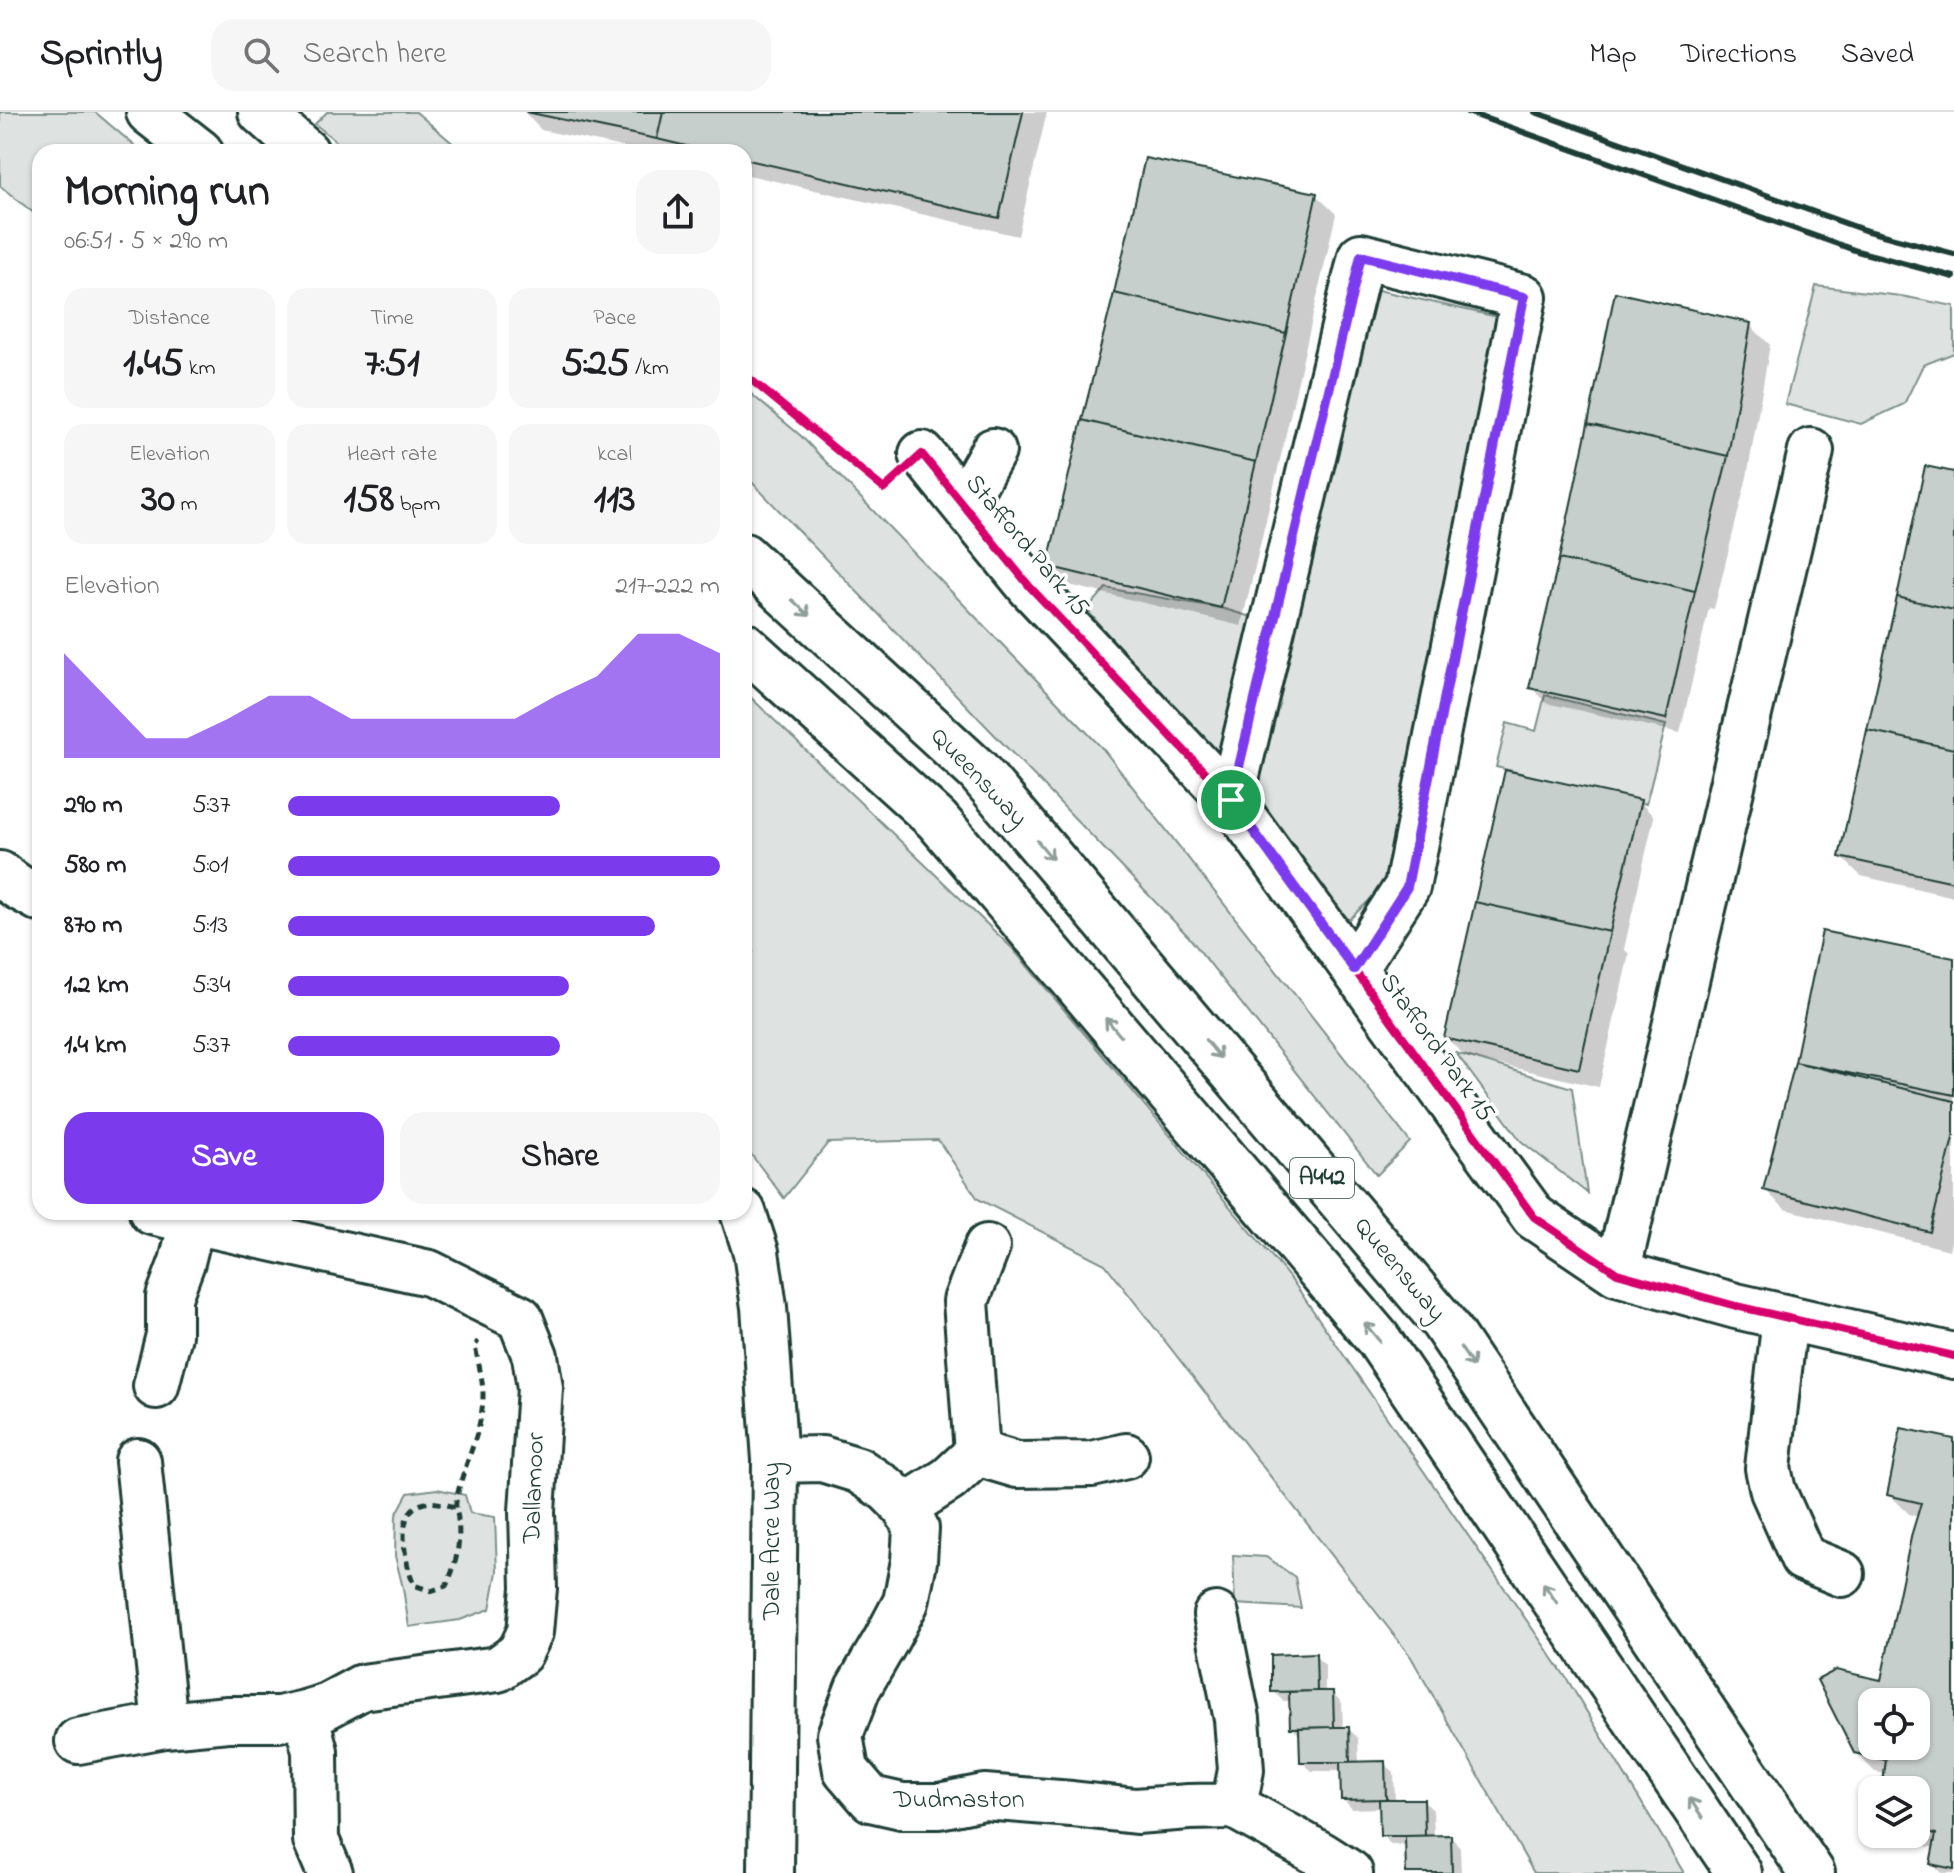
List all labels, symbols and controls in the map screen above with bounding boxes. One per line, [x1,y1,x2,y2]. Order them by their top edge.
search box [211,19,771,91]
text: Sprintly [40,27,163,83]
icon: search [239,33,283,77]
text: Search here [303,33,446,77]
text: Map [1589,35,1637,76]
text: Directions [1681,35,1797,76]
text: Saved [1841,35,1914,76]
text: Morning run [64,161,270,225]
button: share [636,170,720,254]
text: 06:51 · 5 × 290 m [64,223,228,261]
text: Distance [129,303,210,335]
text: Time [370,303,414,335]
text: Pace [593,303,636,335]
text: 1.45 [123,335,183,394]
text: 7:51 [364,335,420,394]
text: 5:25 [561,335,630,394]
text: km [183,353,216,385]
text: /km [630,353,669,385]
text: Elevation [129,439,210,471]
text: Heart rate [347,439,437,471]
text: kcal [597,439,632,471]
street label: Stafford Park 15 [955,466,1097,626]
text: 30 [141,471,175,530]
text: 158 [344,471,394,530]
text: 113 [594,471,636,530]
text: m [175,489,198,521]
text: bpm [394,489,440,521]
text: Elevation [64,568,160,606]
text: 217–222 m [615,568,720,606]
one-way arrow [791,599,811,617]
street label: Queensway [920,719,1036,837]
pin [1197,766,1265,834]
icon: arrive [1209,778,1253,822]
text: 290 m [64,787,123,825]
text: 5:37 [192,787,231,825]
one-way arrow [1036,840,1054,860]
text: 580 m [64,847,127,885]
text: 5:01 [192,847,229,885]
text: 870 m [64,907,122,945]
text: 5:13 [192,907,228,945]
street label: Stafford Park 15 [1369,966,1503,1130]
text: 1.2 km [64,967,129,1005]
text: 5:34 [192,967,231,1005]
one-way arrow [1104,1017,1122,1038]
text: 1.4 km [64,1027,126,1065]
text: 5:37 [192,1027,231,1065]
one-way arrow [1204,1038,1222,1059]
button: Save [64,1112,384,1204]
button: Share [400,1112,720,1204]
road number: A442 [1290,1158,1354,1198]
street label: Queensway [1344,1209,1454,1331]
one-way arrow [1363,1322,1381,1343]
one-way arrow [1459,1346,1475,1368]
street label: Dallamoor [514,1431,556,1545]
street label: Dale Acre Way [754,1462,792,1621]
one-way arrow [1542,1582,1558,1605]
map controls [1858,1688,1930,1848]
button: locate [1858,1688,1930,1760]
button: layers [1858,1776,1930,1848]
street label: Dudmaston [892,1782,1025,1820]
one-way arrow [1687,1798,1704,1820]

